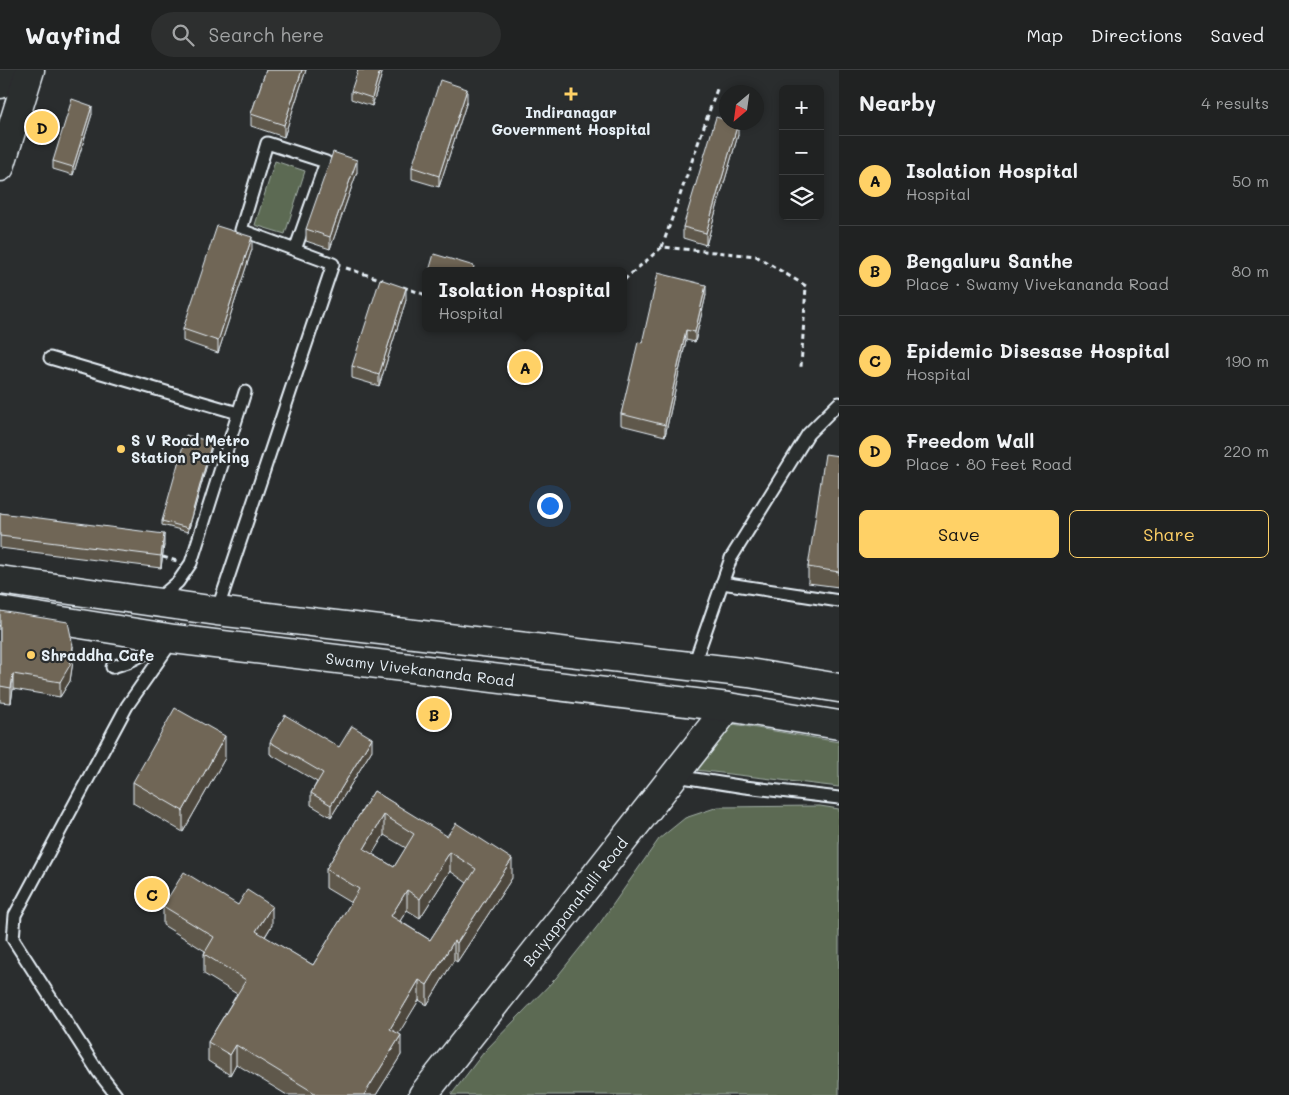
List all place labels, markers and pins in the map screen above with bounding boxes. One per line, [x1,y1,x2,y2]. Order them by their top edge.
marker: Indiranagar Government Hospital [564,87,578,101]
place label: Indiranagar Government Hospital [492,102,650,139]
pin: D [26,108,58,146]
pin: A [509,348,541,386]
place label: S V Road Metro Station Parking [131,430,249,467]
marker: S V Road Metro Station Parking [115,443,127,455]
place label: Shraddha Cafe [41,645,154,665]
marker: Shraddha Cafe [25,649,37,661]
pin: B [418,695,450,733]
pin: C [136,875,168,913]

